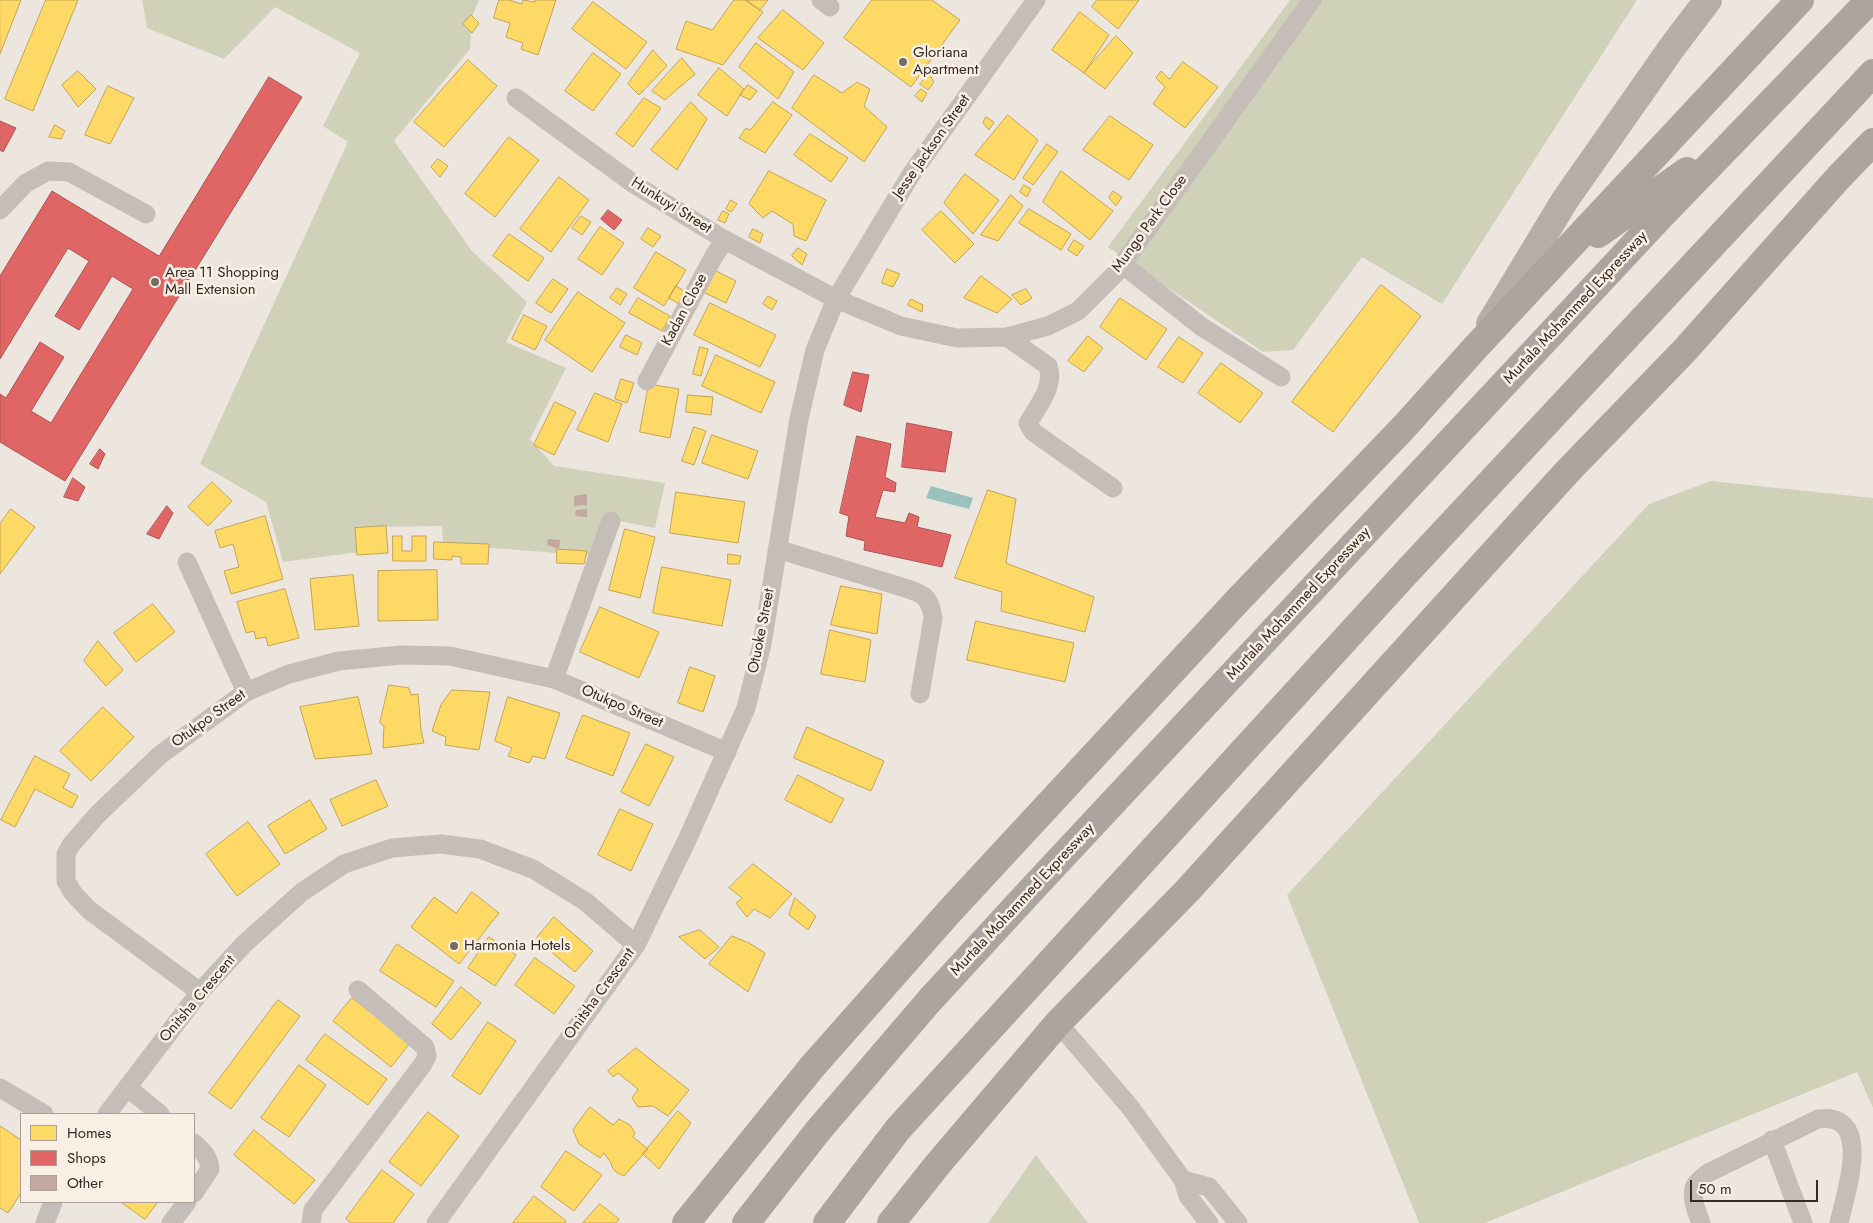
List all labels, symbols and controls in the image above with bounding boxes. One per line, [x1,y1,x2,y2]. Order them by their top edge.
place label: Gloriana Apartment [913,44,978,79]
marker: Gloriana Apartment [897,56,909,68]
street label: Jesse Jackson Street [889,92,975,202]
street label: Mungo Park Close [1109,172,1191,276]
street label: Hunkuyi Street [627,174,715,238]
street label: Murtala Mohammed Expressway [1500,228,1652,388]
place label: Area 11 Shopping Mall Extension [165,264,279,299]
street label: Kadan Close [658,271,712,349]
marker: Area 11 Shopping Mall Extension [149,276,161,288]
street label: Murtala Mohammed Expressway [1223,524,1375,684]
street label: Otuoke Street [745,587,779,675]
street label: Otukpo Street [578,682,666,732]
street label: Otukpo Street [169,686,249,752]
street label: Murtala Mohammed Expressway [947,820,1099,980]
place label: Harmonia Hotels [464,937,570,955]
marker: Harmonia Hotels [448,940,460,952]
street label: Onitsha Crescent [561,945,639,1043]
street label: Onitsha Crescent [156,952,240,1046]
legend [20,1113,195,1203]
text: Homes [67,1122,111,1144]
text: Shops [67,1147,106,1169]
scale bar [1693,1170,1820,1202]
text: Other [67,1172,103,1194]
text: 50 m [1698,1178,1732,1200]

